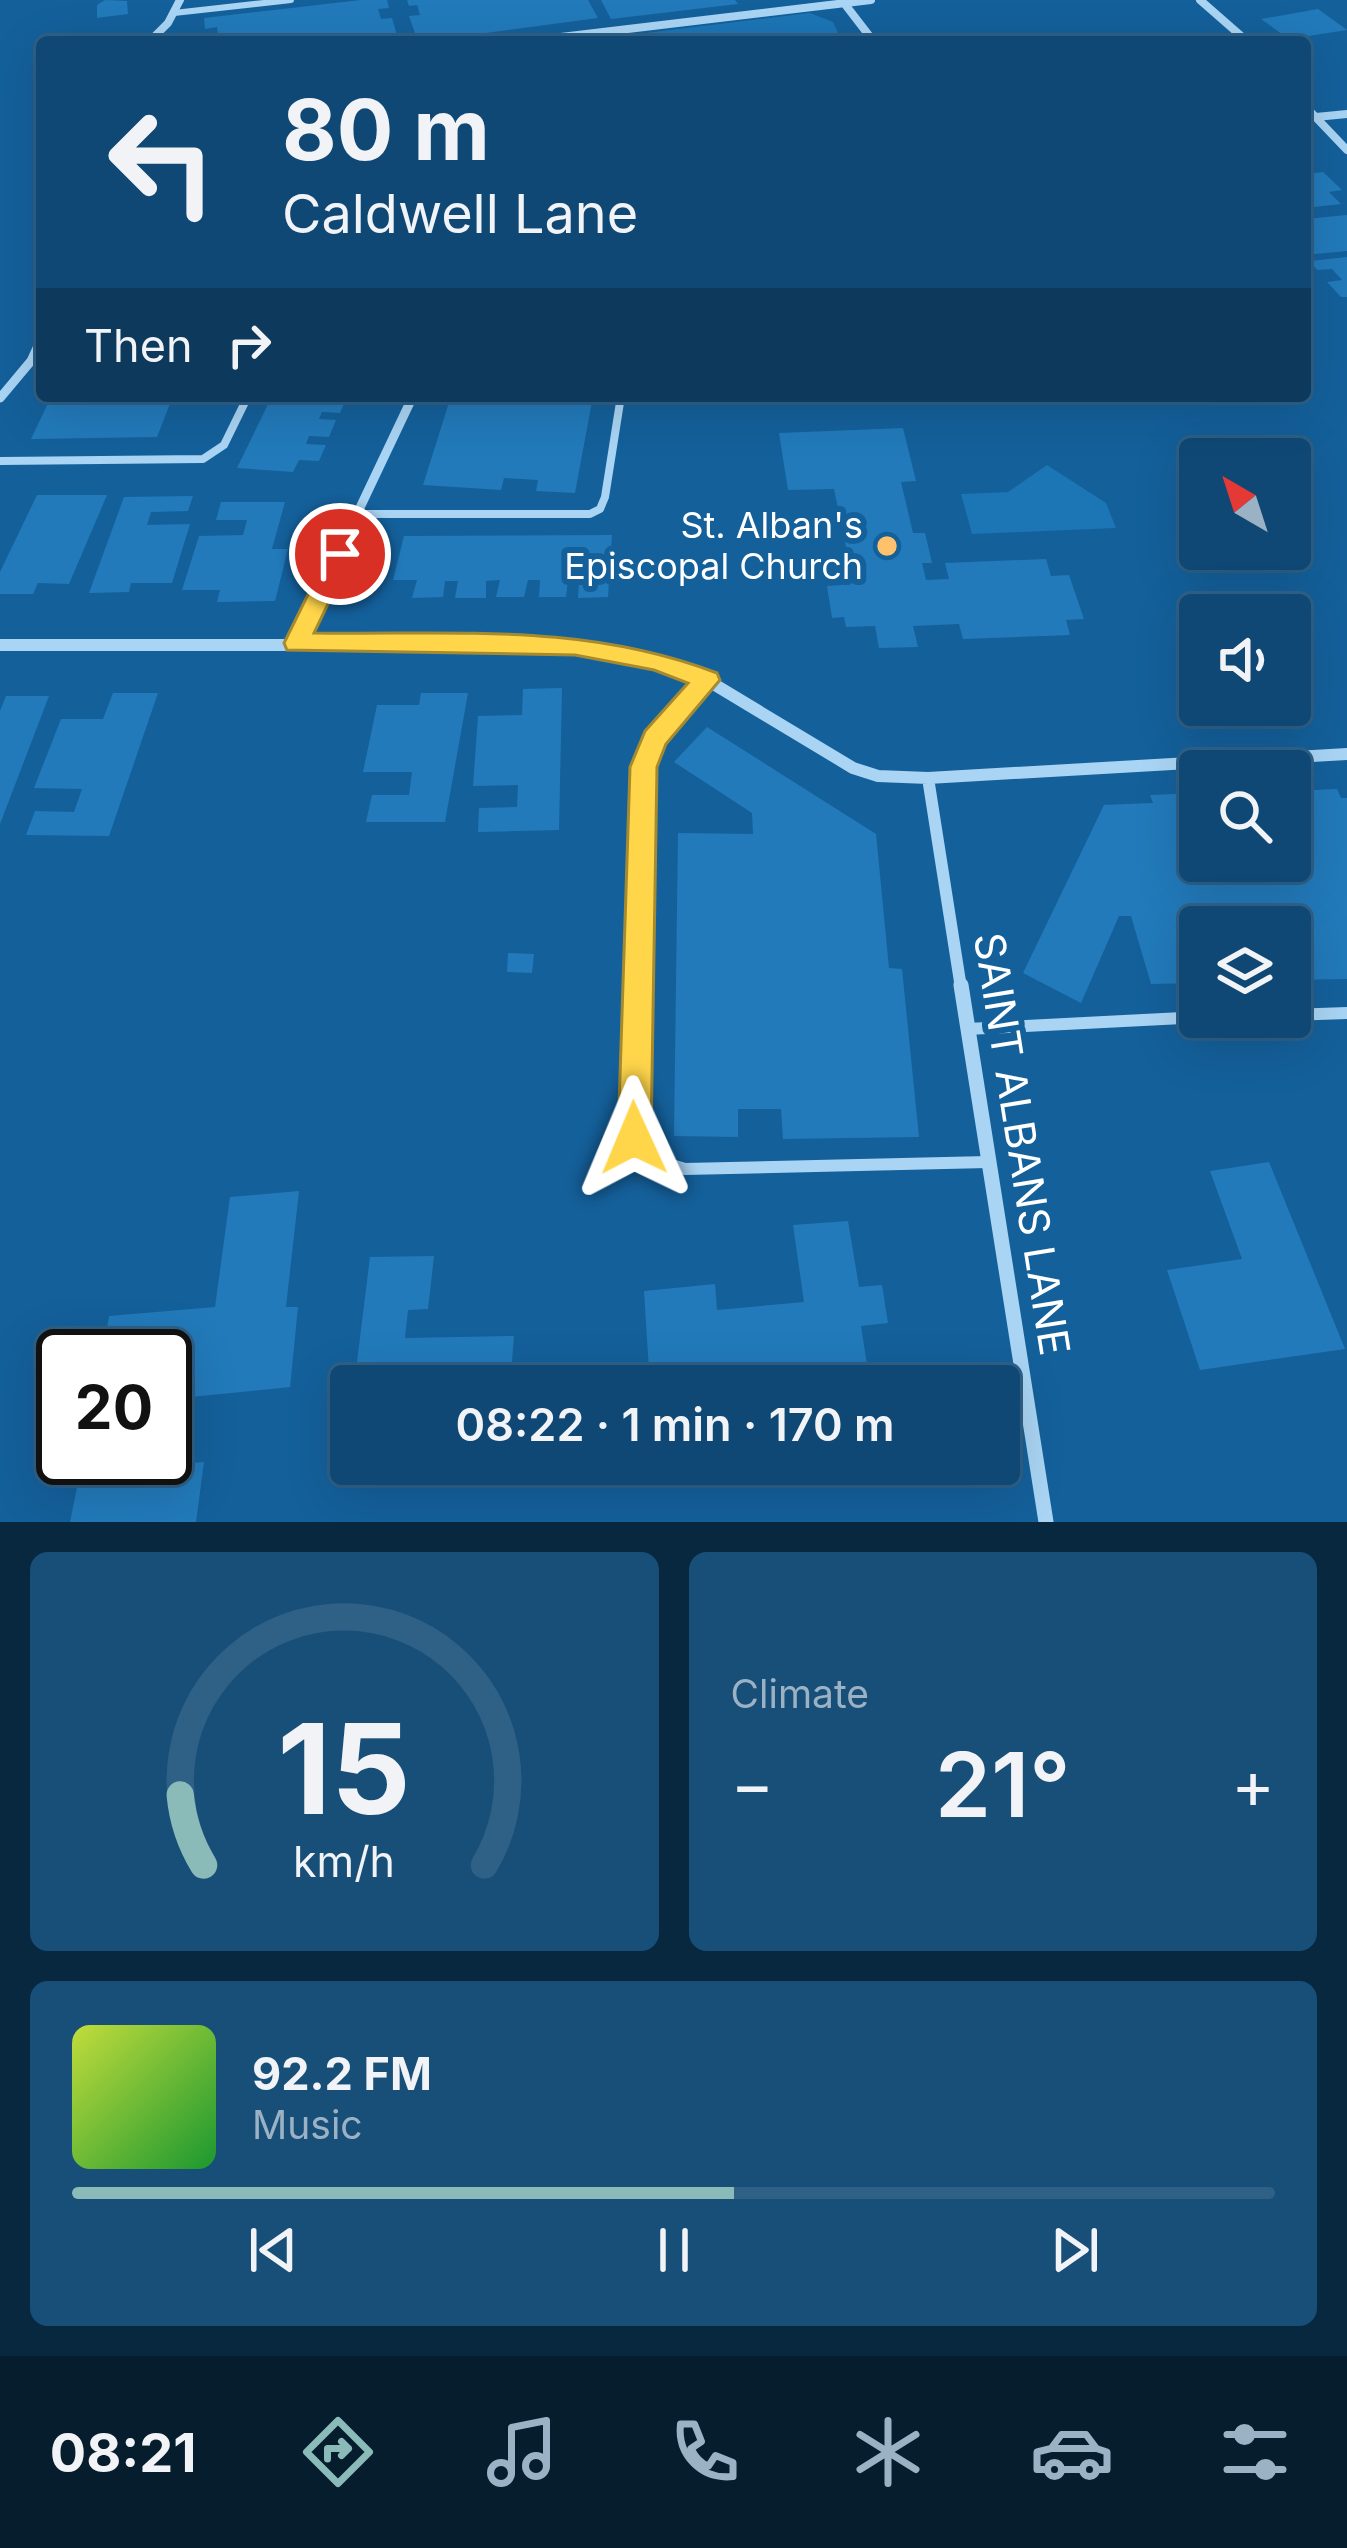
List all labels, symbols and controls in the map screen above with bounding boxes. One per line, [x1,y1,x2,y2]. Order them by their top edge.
text: 80 m [282,79,490,180]
icon: left [84,84,240,240]
text: Caldwell Lane [282,181,638,246]
icon: right [216,312,282,378]
text: Then [84,318,192,373]
north arrow [1179,438,1311,570]
map controls [1179,438,1311,1038]
pin [289,503,391,605]
place label: St. Alban's Episcopal Church [564,503,863,588]
icon: arrive [307,521,373,587]
marker: St. Alban's Episcopal Church [874,533,900,559]
button: sound [1179,594,1311,726]
button: search [1179,750,1311,882]
button: layers [1179,906,1311,1038]
street label: SAINT ALBANS LANE [964,929,1081,1359]
position arrow [571,1075,697,1201]
speed limit sign: 20 [36,1329,192,1485]
text: 08:22 · 1 min · 170 m [456,1397,894,1452]
text: Climate [731,1670,869,1717]
text: 15 [277,1693,411,1844]
text: 21° [935,1730,1070,1839]
text: − [731,1744,774,1824]
text: + [1231,1744,1275,1824]
text: km/h [293,1834,395,1886]
text: 92.2 FM [252,2046,432,2101]
text: Music [252,2101,363,2148]
icon: previous [240,2217,306,2283]
icon: pause [641,2217,707,2283]
icon: next [1042,2217,1108,2283]
icon: directions [296,2410,380,2494]
icon: music [480,2410,564,2494]
icon: phone [663,2410,747,2494]
icon: climate [846,2410,930,2494]
icon: car [1030,2410,1114,2494]
icon: filters [1213,2410,1297,2494]
text: 08:21 [50,2420,197,2485]

